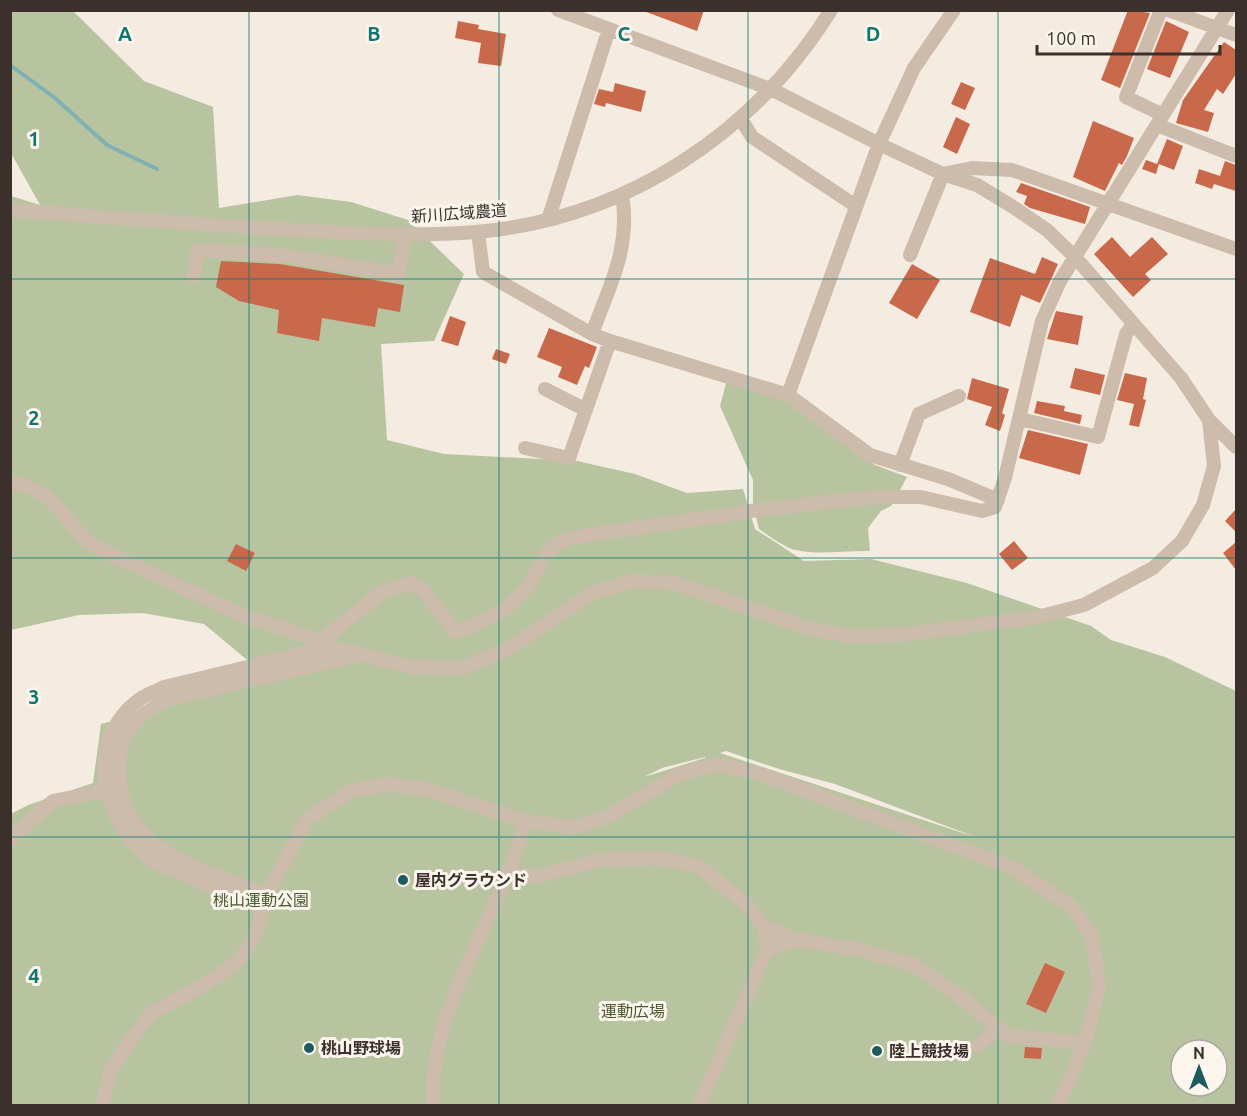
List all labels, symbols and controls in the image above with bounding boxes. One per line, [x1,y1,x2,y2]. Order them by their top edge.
scale bar [1037,18,1220,56]
text: A [118,22,132,45]
text: B [367,22,381,45]
text: C [618,22,631,45]
text: D [866,22,880,45]
text: 100 m [1046,28,1096,48]
text: 1 [28,127,40,150]
street label: 新川広域農道 [410,201,508,225]
text: 2 [28,406,40,429]
text: 3 [28,685,40,708]
place label: 屋内グラウンド [415,871,527,889]
marker: 屋内グラウンド [396,873,410,887]
park label: 桃山運動公園 [213,891,309,909]
text: 4 [28,964,40,987]
park label: 運動広場 [601,1002,665,1020]
north arrow [1169,1038,1229,1098]
place label: 桃山野球場 [321,1039,401,1057]
marker: 桃山野球場 [302,1041,316,1055]
place label: 陸上競技場 [889,1042,969,1060]
marker: 陸上競技場 [870,1044,884,1058]
text: N [1193,1044,1205,1062]

